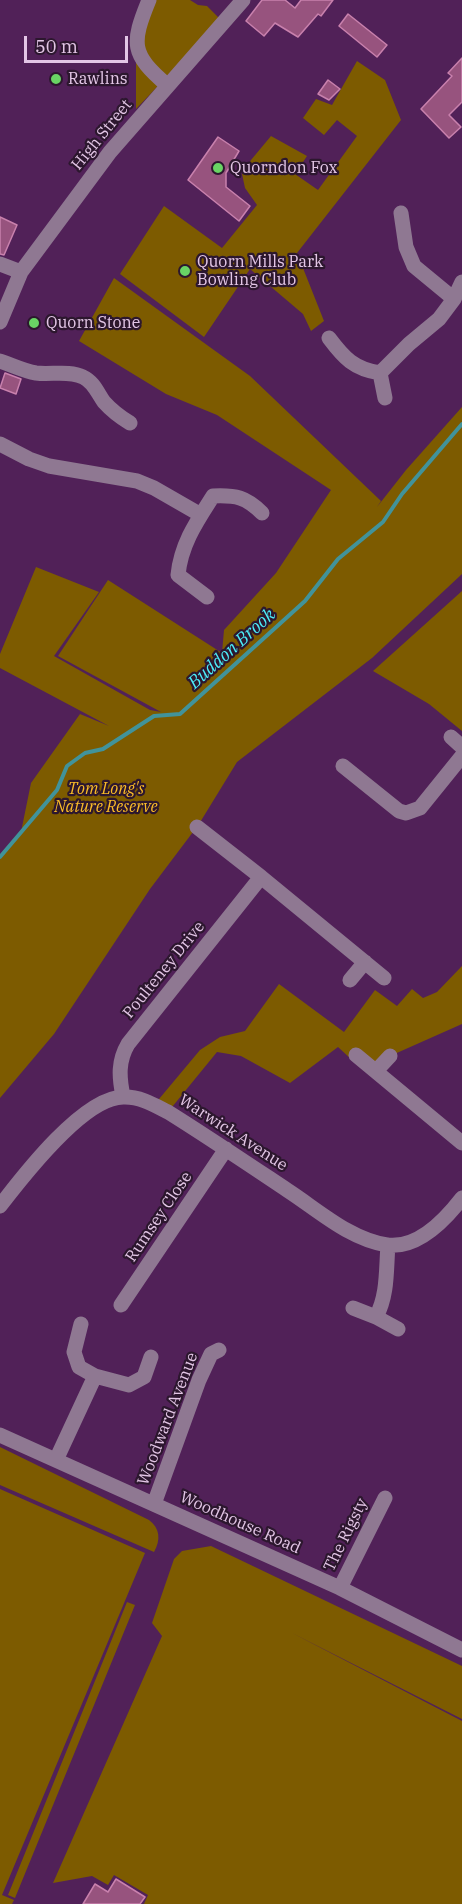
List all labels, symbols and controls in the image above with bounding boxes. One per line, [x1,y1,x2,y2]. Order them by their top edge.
scale bar [27,24,130,62]
text: 50 m [35,35,78,58]
place label: Rawlins [68,69,128,89]
marker: Rawlins [49,72,63,86]
street label: High Street [68,96,136,174]
place label: Quorndon Fox [230,158,337,178]
marker: Quorndon Fox [211,161,225,175]
place label: Quorn Mills Park Bowling Club [197,252,323,290]
marker: Quorn Mills Park Bowling Club [178,264,192,278]
place label: Quorn Stone [46,313,140,333]
marker: Quorn Stone [27,316,41,330]
water label: Buddon Brook [184,604,280,694]
park label: Tom Long's Nature Reserve [54,779,158,817]
street label: Poulteney Drive [119,918,209,1022]
street label: Warwick Avenue [175,1091,291,1175]
street label: Rumsey Close [122,1168,196,1266]
street label: Woodward Avenue [134,1350,202,1488]
street label: Woodhouse Road [177,1488,303,1558]
street label: The Rigsty [320,1495,372,1575]

